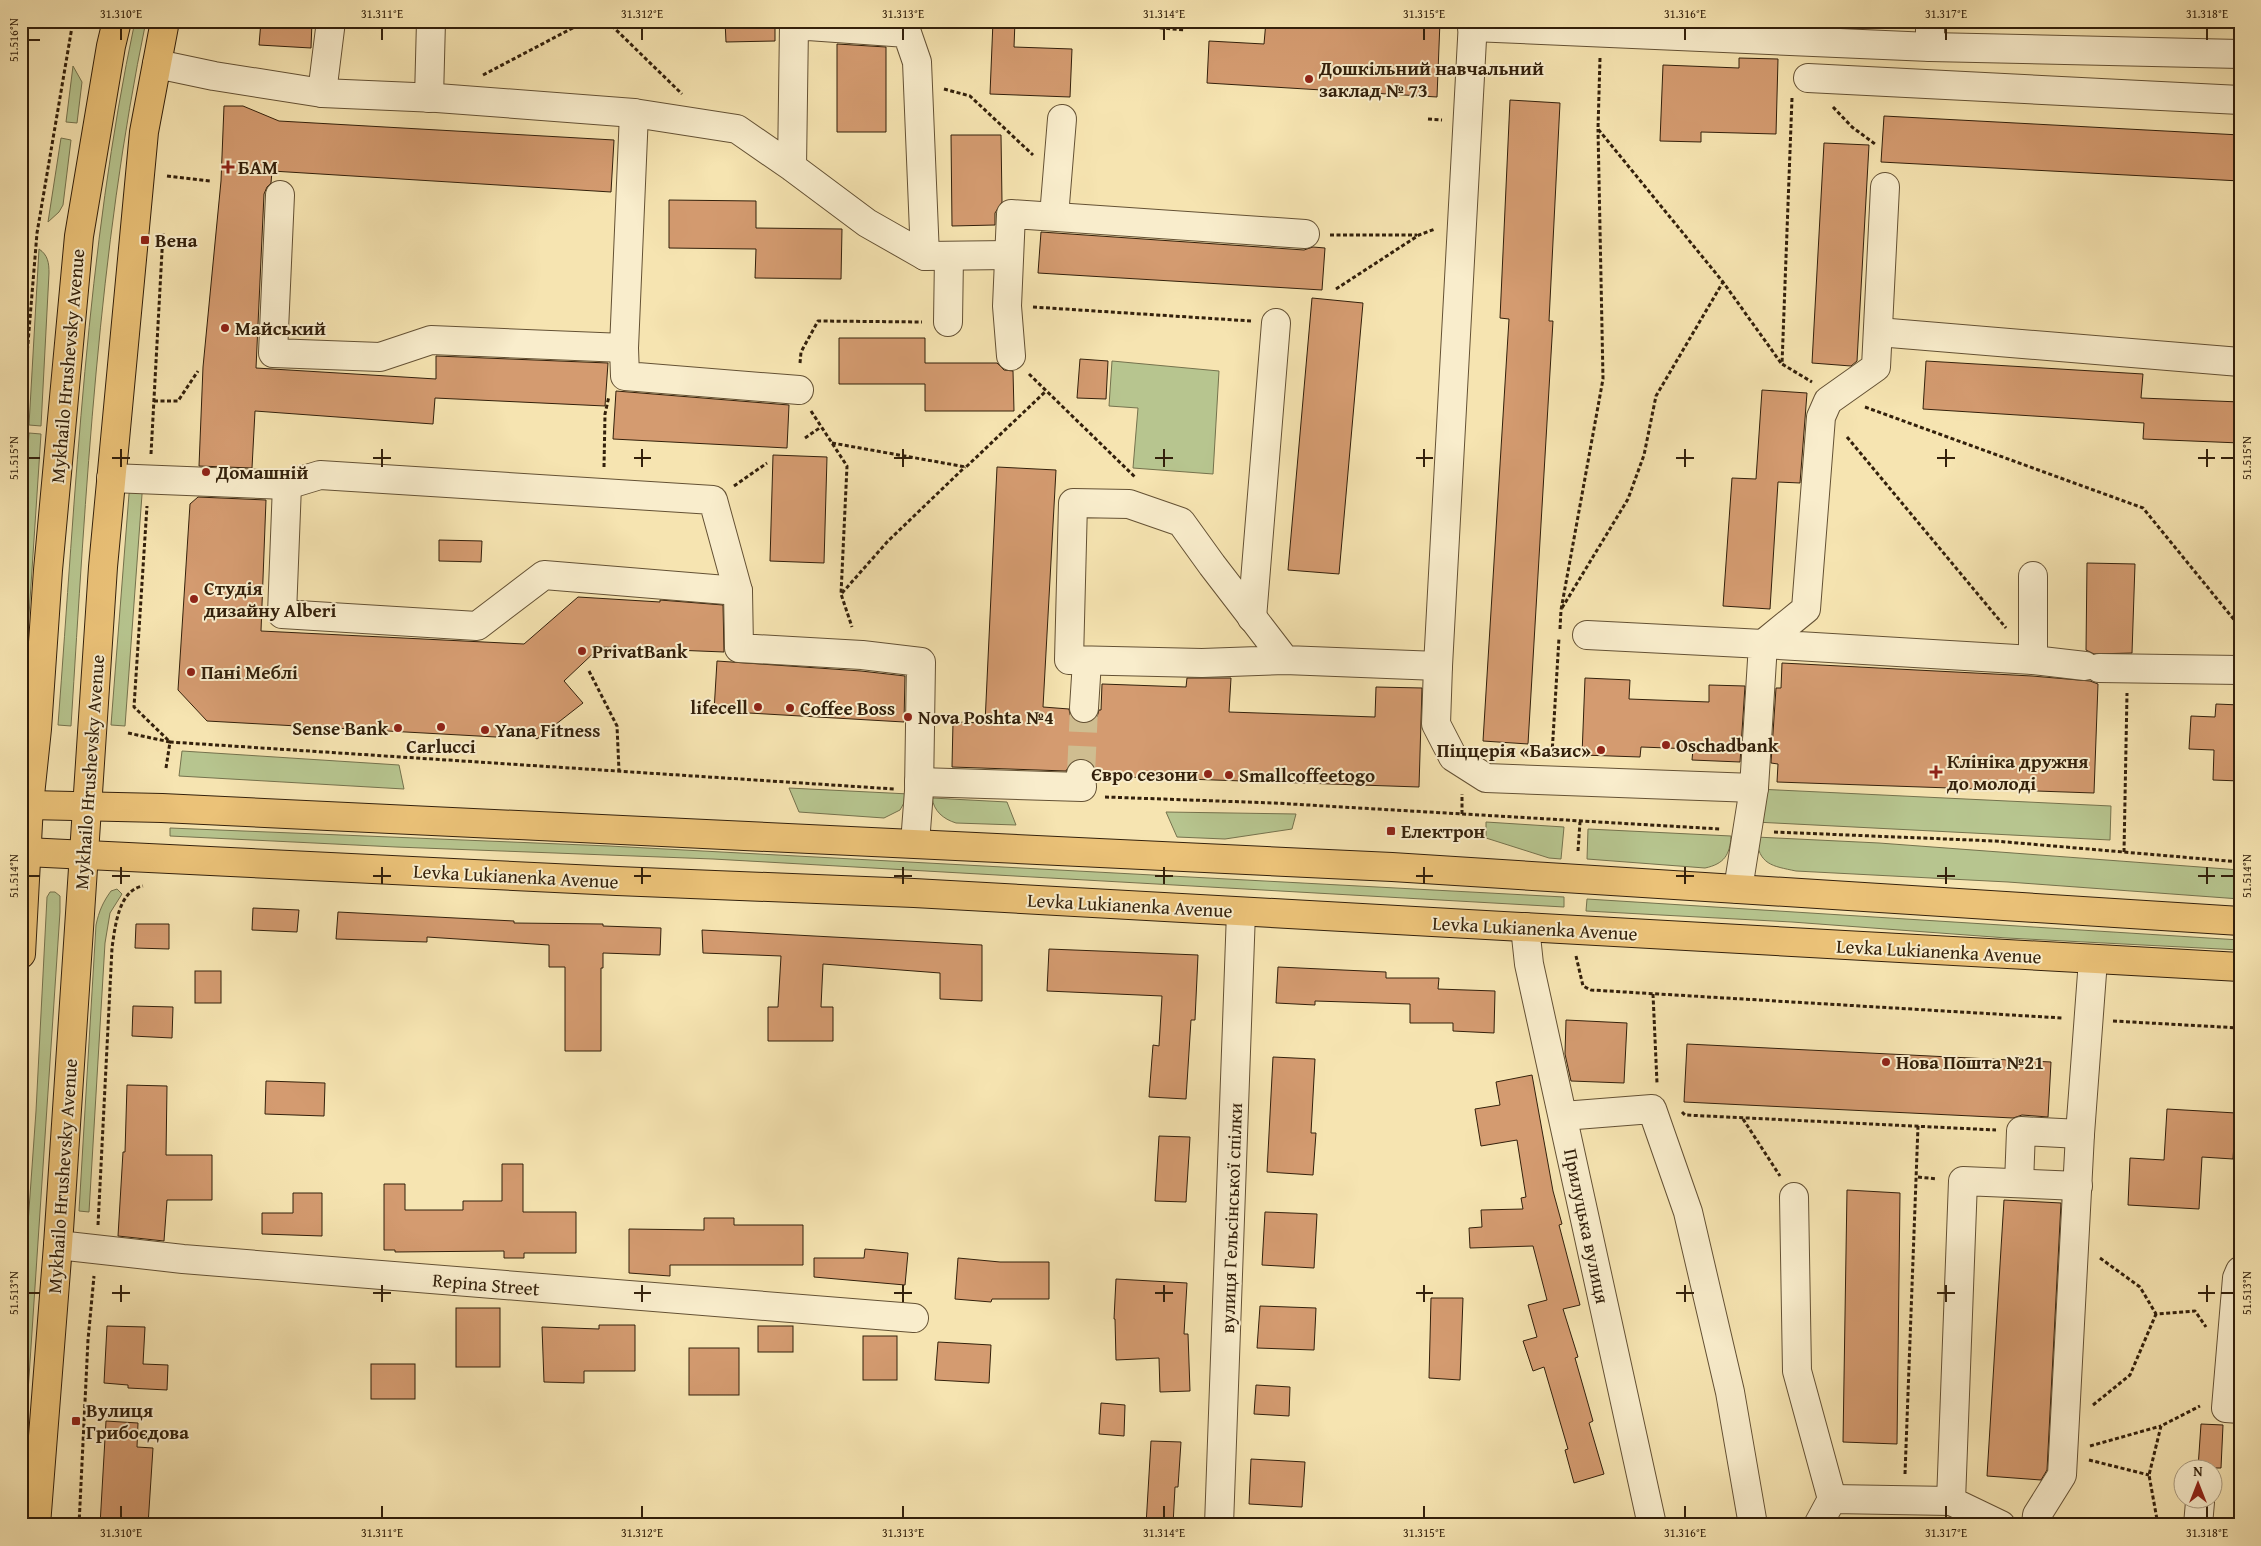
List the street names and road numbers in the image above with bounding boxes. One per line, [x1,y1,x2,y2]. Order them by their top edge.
street label: Mykhailo Hrushevsky Avenue [43,247,91,484]
street label: Mykhailo Hrushevsky Avenue [67,654,111,890]
street label: Levka Lukianenka Avenue [413,857,619,895]
street label: Levka Lukianenka Avenue [1027,886,1233,924]
street label: Levka Lukianenka Avenue [1432,909,1638,947]
street label: Levka Lukianenka Avenue [1836,932,2042,970]
street label: Mykhailo Hrushevsky Avenue [40,1058,84,1294]
street label: вулиця Гельсінської спілки [1213,1102,1249,1334]
street label: Прилуцька вулиця [1557,1146,1617,1307]
street label: Repina Street [431,1265,541,1303]

